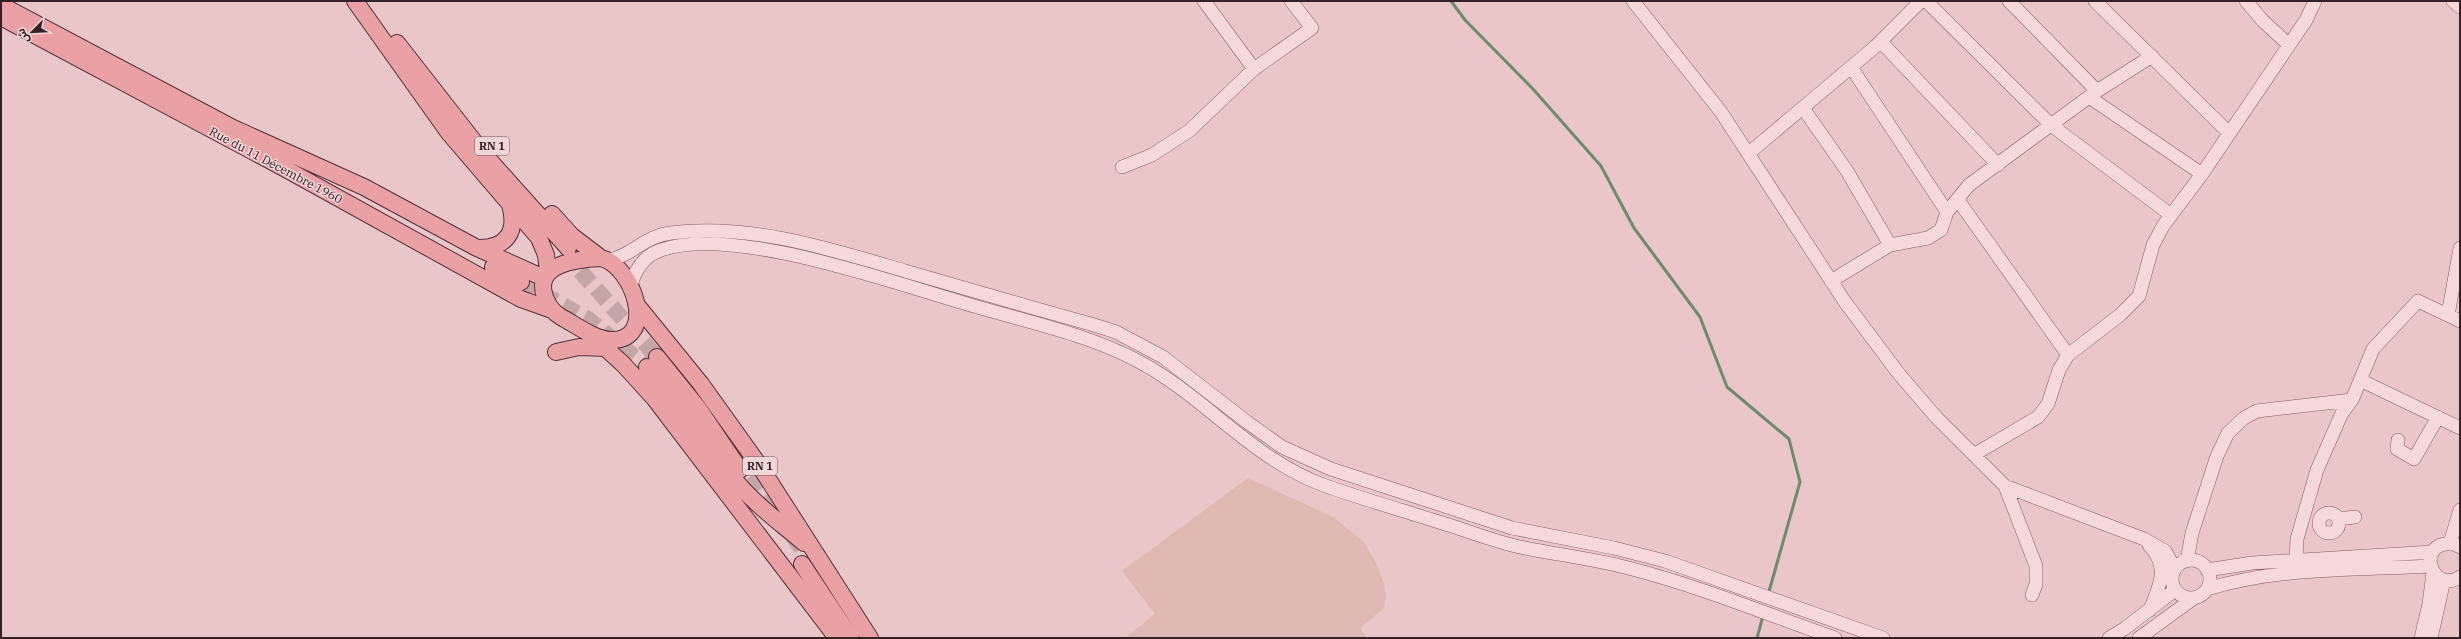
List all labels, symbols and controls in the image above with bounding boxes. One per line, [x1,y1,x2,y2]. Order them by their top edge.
north arrow [12,12,52,52]
text: ش [13,26,32,46]
street label: Rue du 11 Décembre 1960 [207,123,345,207]
road number: RN 1 [475,137,509,155]
road number: RN 1 [743,457,777,475]

